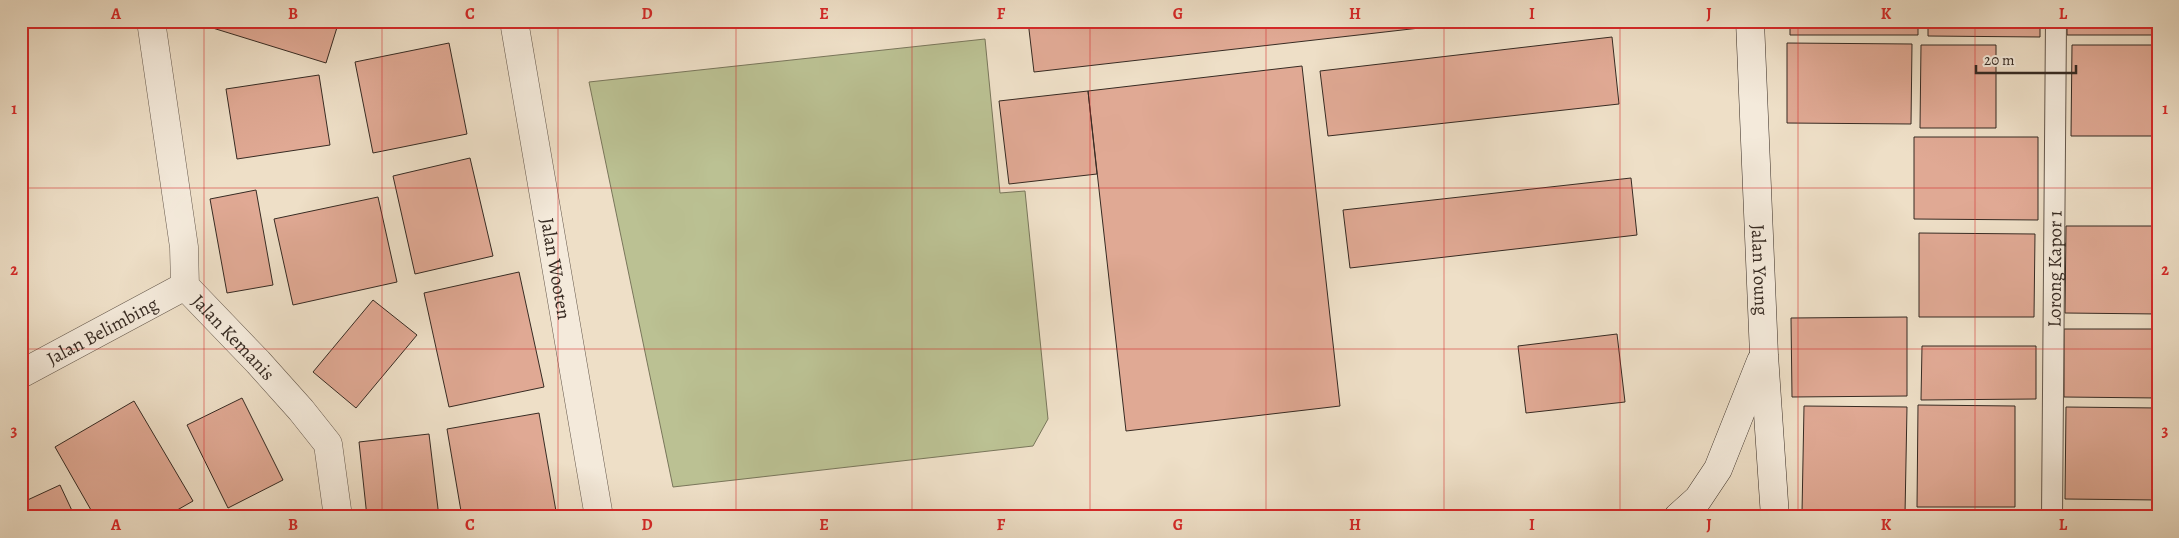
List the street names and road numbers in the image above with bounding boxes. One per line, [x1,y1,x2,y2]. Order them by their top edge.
street label: Lorong Kapor 1 [2042,210,2068,328]
street label: Jalan Wooten [534,216,577,321]
street label: Jalan Young [1745,224,1774,316]
street label: Jalan Kemanis [186,289,280,386]
street label: Jalan Belimbing [42,291,163,372]

